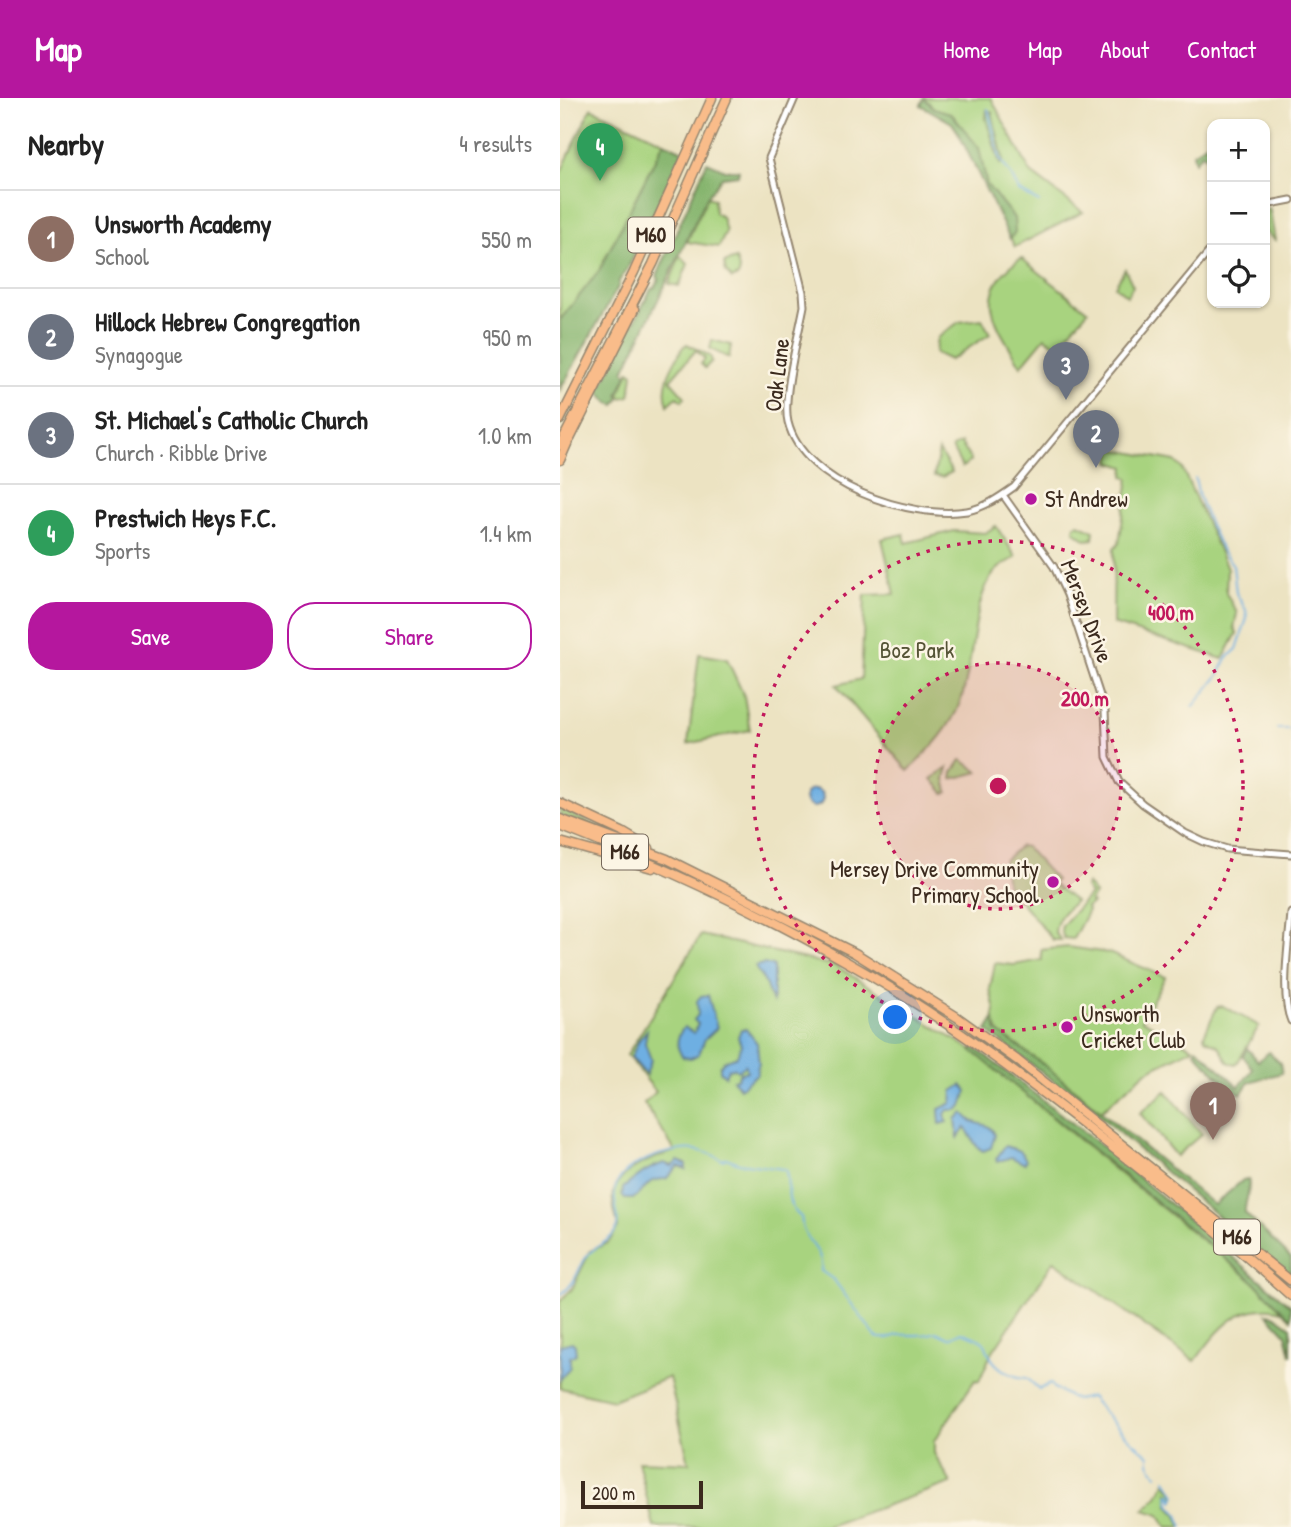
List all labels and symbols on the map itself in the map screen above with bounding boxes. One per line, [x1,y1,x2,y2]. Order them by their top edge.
pin: 4 [577,123,623,181]
road number: M60 [628,218,674,252]
street label: Oak Lane [757,336,796,413]
pin: 3 [1043,342,1089,400]
pin: 2 [1073,410,1119,468]
place label: St Andrew [1045,483,1128,514]
marker: St Andrew [1023,491,1039,507]
street label: Mersey Drive [1054,555,1121,667]
text: 400 m [1148,598,1194,627]
park label: Boz Park [880,634,955,665]
text: 200 m [1061,684,1109,713]
centre of rings [986,774,1010,798]
road number: M66 [602,834,648,870]
place label: Mersey Drive Community Primary School [830,853,1040,910]
marker: Mersey Drive Community Primary School [1045,874,1061,890]
place label: Unsworth Cricket Club [1081,998,1186,1055]
your location [878,1000,912,1034]
marker: Unsworth Cricket Club [1059,1019,1075,1035]
pin: 1 [1190,1082,1236,1140]
road number: M66 [1214,1220,1260,1254]
scale bar [581,1478,704,1510]

